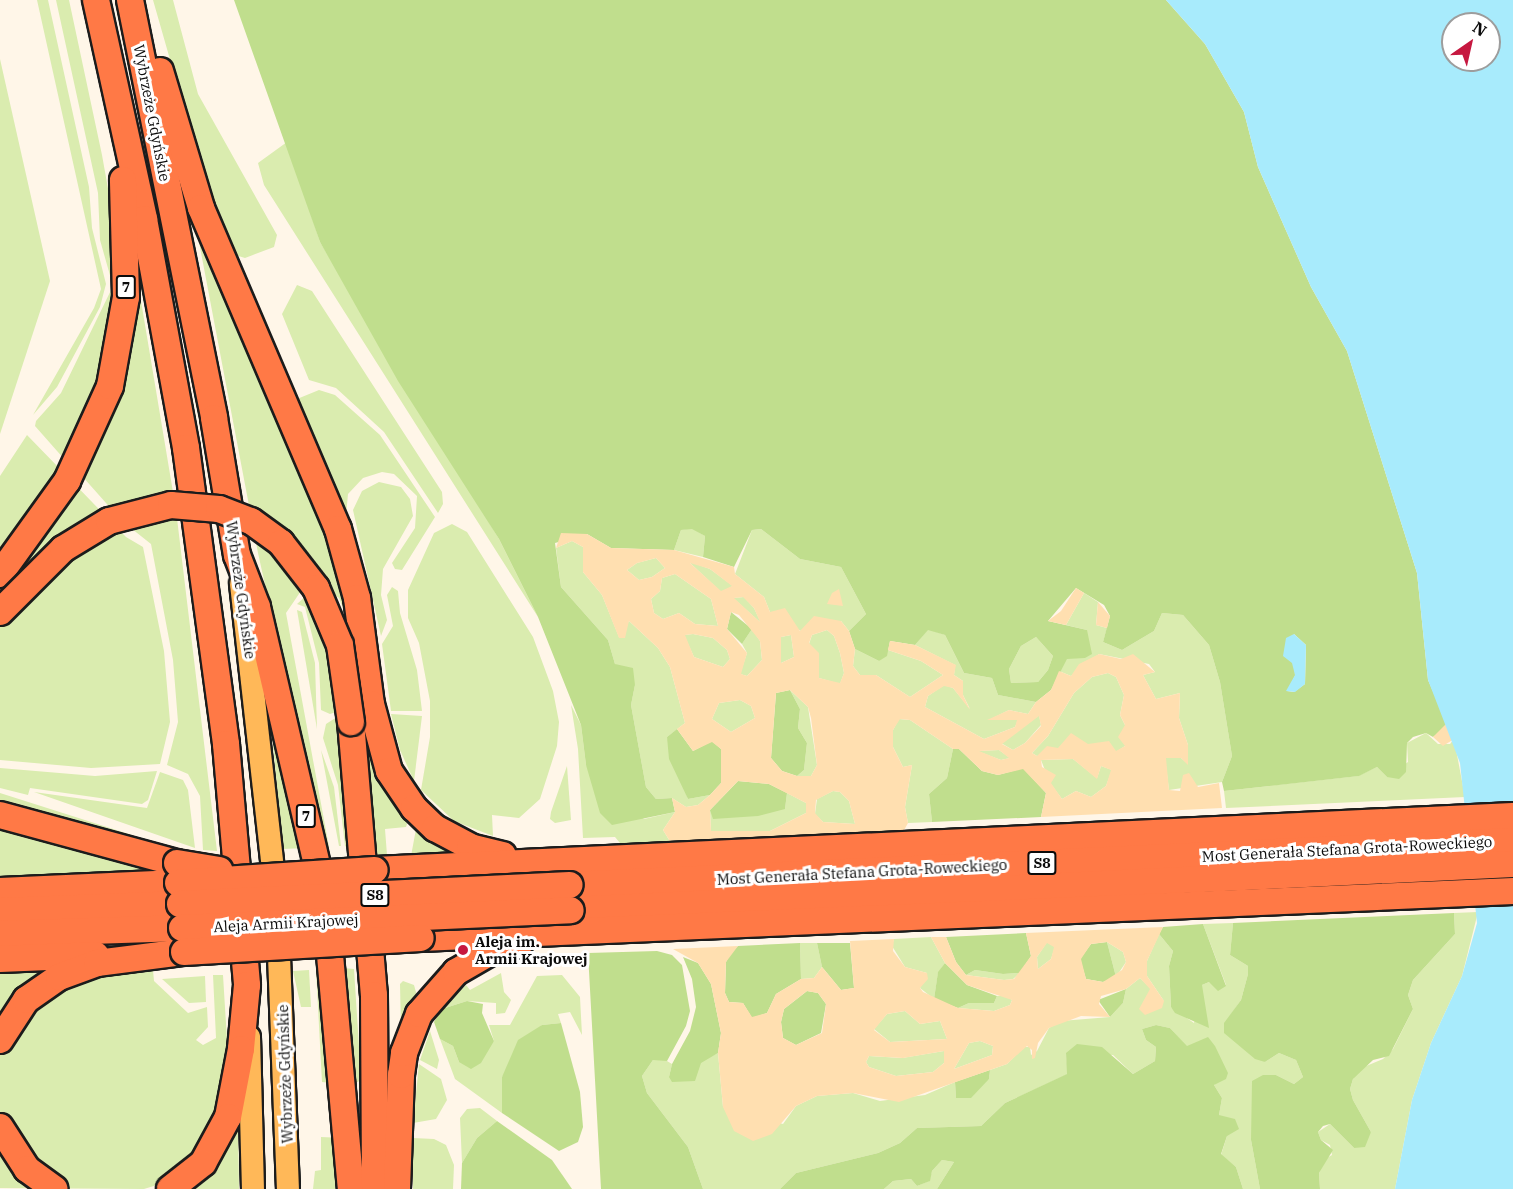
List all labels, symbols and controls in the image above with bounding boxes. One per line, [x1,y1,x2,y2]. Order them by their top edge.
north arrow [1441,12,1501,72]
text: N [1469,17,1491,41]
street label: Wybrzeże Gdyńskie [130,43,174,183]
road number: 7 [116,276,136,298]
street label: Wybrzeże Gdyńskie [222,520,260,660]
road number: 7 [296,805,316,827]
street label: Most Generała Stefana Grota-Roweckiego [1201,832,1493,866]
road number: S8 [1027,852,1057,874]
street label: Most Generała Stefana Grota-Roweckiego [716,855,1008,889]
road number: S8 [360,884,390,906]
street label: Aleja Armii Krajowej [213,910,359,936]
place label: Aleja im. Armii Krajowej [475,932,588,967]
marker: Aleja im. Armii Krajowej [456,943,470,957]
street label: Wybrzeże Gdyńskie [274,1004,296,1144]

